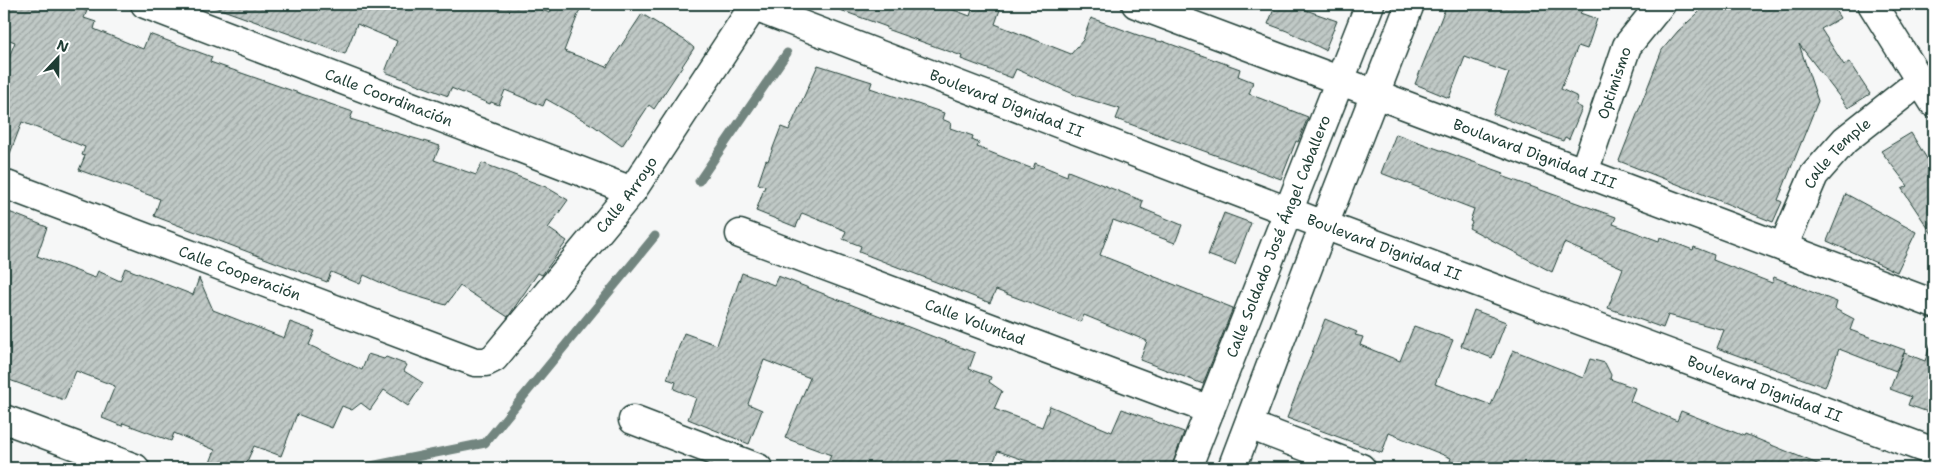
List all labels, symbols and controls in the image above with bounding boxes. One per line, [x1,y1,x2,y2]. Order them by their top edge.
north arrow [32,32,82,82]
text: N [54,36,71,56]
street label: Optimismo [1593,44,1636,122]
street label: Calle Coordinación [322,64,455,131]
street label: Boulevard Dignidad II [927,65,1087,142]
street label: Calle Soldado José Ángel Caballero [1222,112,1335,361]
street label: Calle Temple [1799,113,1875,192]
street label: Boulavard Dignidad III [1450,114,1619,194]
street label: Calle Arroyo [591,153,662,237]
street label: Boulevard Dignidad II [1304,209,1464,285]
street label: Calle Cooperación [176,241,304,305]
street label: Calle Voluntad [922,294,1029,350]
street label: Boulevard Dignidad II [1684,351,1845,427]

